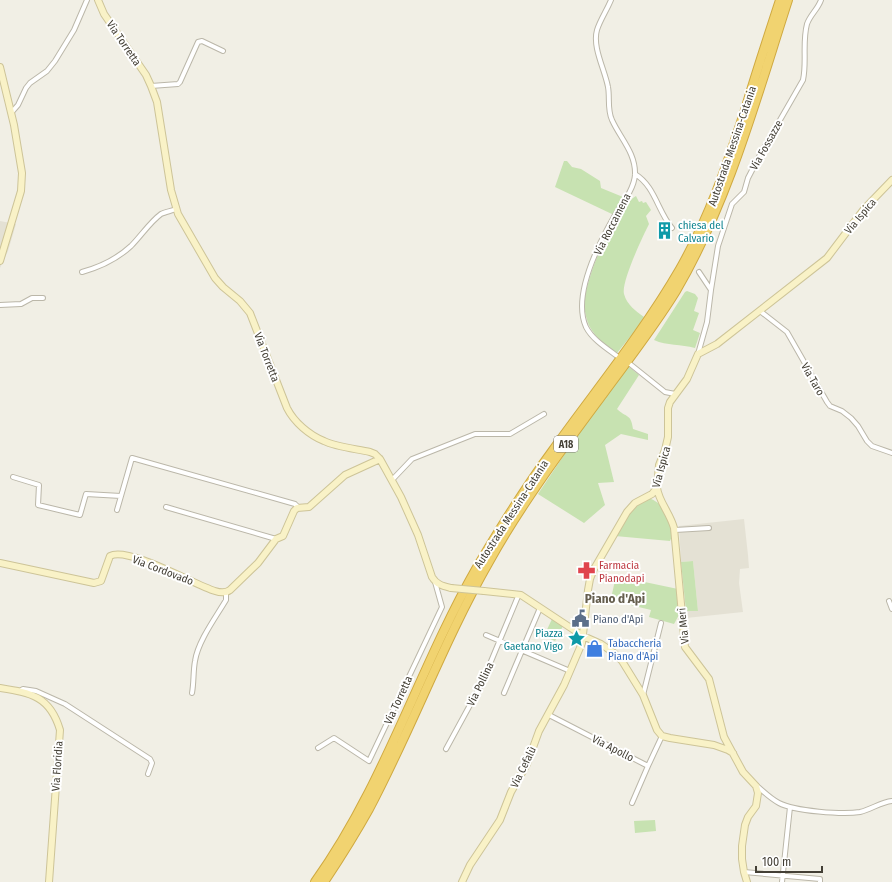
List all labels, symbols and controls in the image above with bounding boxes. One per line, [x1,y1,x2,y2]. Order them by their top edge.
street label: Via Torretta [104,18,143,68]
street label: Autostrada Messina-Catania [706,84,759,208]
street label: Via Fossazze [747,118,786,173]
street label: Via Roccamena [591,191,634,257]
street label: Via Ispica [842,196,879,237]
place label: chiesa del Calvario [678,219,724,245]
building icon: chiesa del Calvario [655,221,675,241]
street label: Via Torretta [251,331,282,384]
street label: Via Taro [798,361,827,398]
road number: A18 [554,436,578,452]
street label: Via Ispica [650,445,673,489]
street label: Autostrada Messina-Catania [472,458,551,571]
street label: Via Cordovado [130,553,195,588]
place label: Farmacia Pianodapi [599,559,645,585]
pharmacy icon: Farmacia Pianodapi [576,561,596,581]
district label: Piano d'Api [585,591,645,606]
street label: Via Merì [675,607,692,645]
public building icon: Piano d'Api [570,609,590,629]
place label: Piano d'Api [593,613,644,626]
place label: Piazza Gaetano Vigo [504,627,563,653]
place icon: Piazza Gaetano Vigo [566,629,586,649]
place label: Tabaccheria Piano d'Api [608,637,662,663]
shop icon: Tabaccheria Piano d'Api [585,639,605,659]
street label: Via Pollina [464,660,497,708]
street label: Via Torretta [382,674,415,726]
street label: Via Apollo [590,732,636,765]
street label: Via Floridia [49,740,66,792]
street label: Via Cefalù [508,744,539,790]
scale bar [756,848,822,874]
text: 100 m [762,855,791,869]

